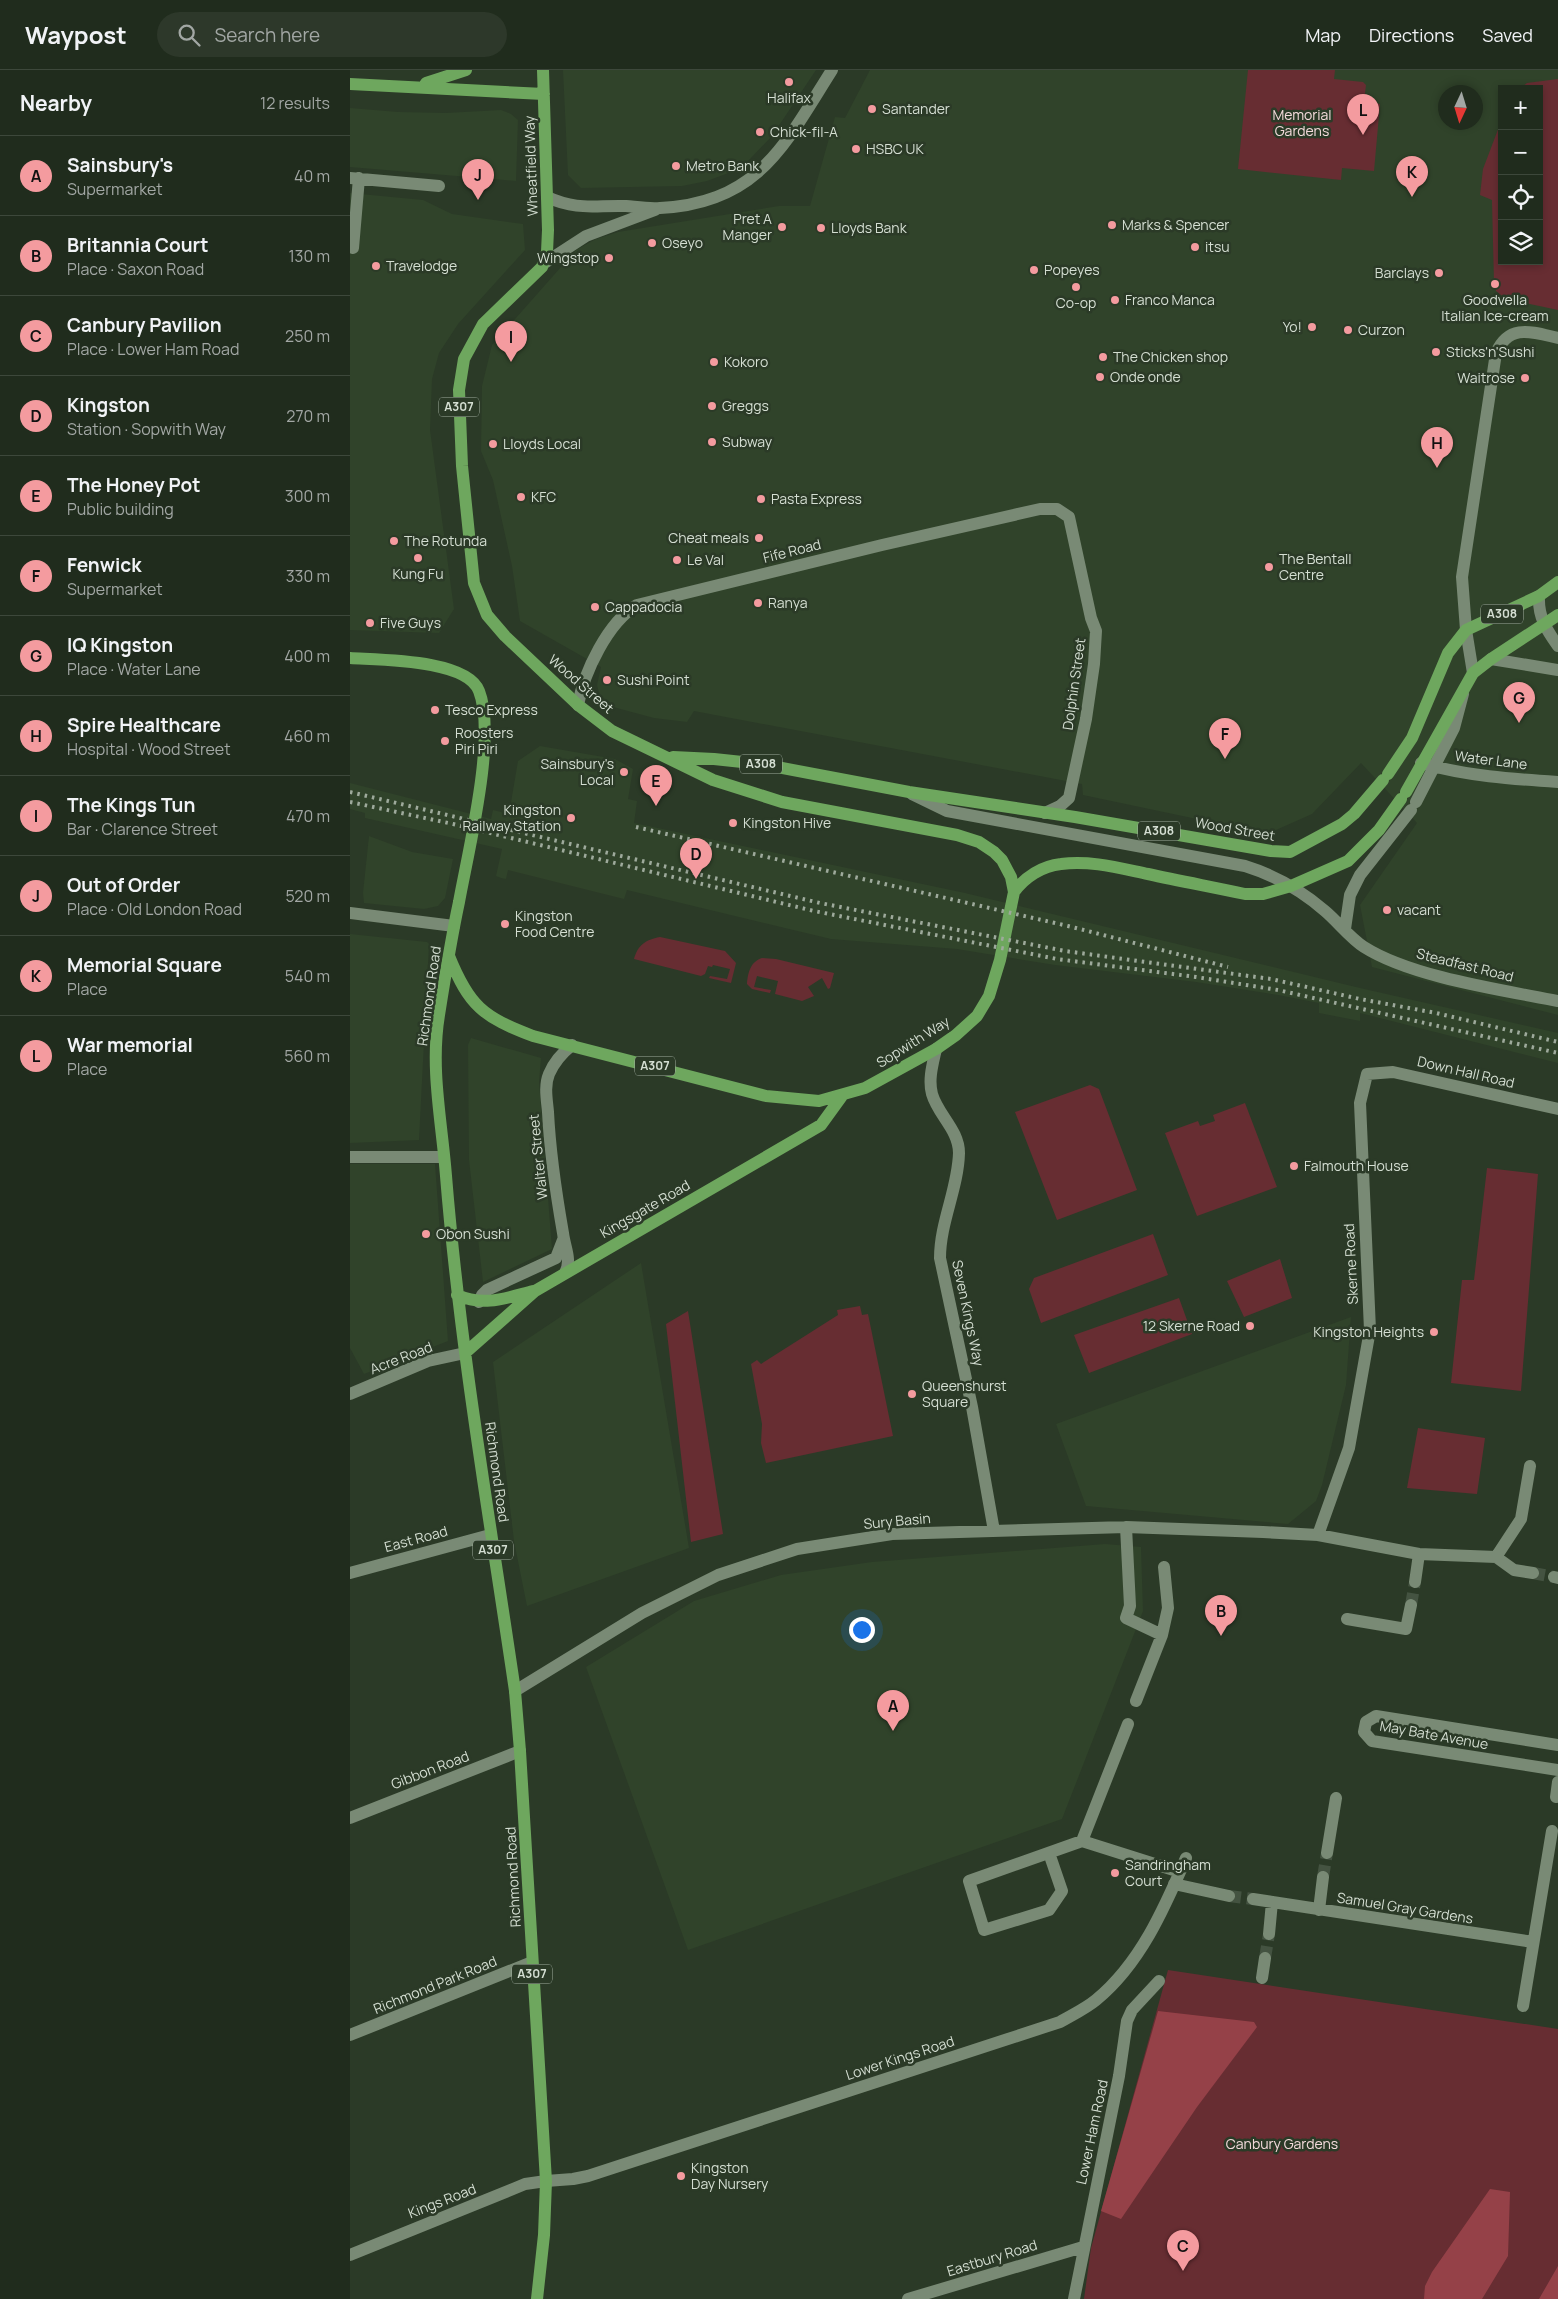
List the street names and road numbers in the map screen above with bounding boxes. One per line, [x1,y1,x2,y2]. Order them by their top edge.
street label: Wheatfield Way [519,115,542,217]
road number: A307 [439,398,479,417]
street label: Fife Road [761,534,823,567]
road number: A308 [1481,604,1523,624]
street label: Dolphin Street [1058,636,1089,731]
street label: Wood Street [545,650,618,718]
street label: Water Lane [1454,746,1528,773]
road number: A308 [740,754,782,774]
street label: Wood Street [1194,812,1277,845]
road number: A308 [1138,821,1180,840]
street label: Steadfast Road [1415,943,1516,986]
street label: Richmond Road [412,945,445,1047]
street label: Sopwith Way [873,1011,953,1072]
street label: Down Hall Road [1416,1051,1517,1092]
road number: A307 [635,1056,675,1076]
street label: Walter Street [524,1113,551,1201]
street label: Kingsgate Road [596,1175,693,1242]
street label: Skerne Road [1339,1223,1362,1305]
street label: Seven Kings Way [948,1258,989,1368]
street label: Acre Road [367,1337,435,1378]
street label: Richmond Road [481,1421,514,1523]
street label: Sury Basin [863,1508,931,1533]
street label: East Road [382,1521,450,1556]
road number: A307 [473,1540,513,1560]
street label: May Bate Avenue [1378,1716,1490,1753]
street label: Gibbon Road [388,1746,472,1793]
street label: Richmond Road [500,1826,525,1928]
street label: Samuel Gray Gardens [1336,1887,1474,1928]
street label: Richmond Park Road [370,1951,499,2018]
road number: A307 [512,1965,552,1984]
street label: Lower Kings Road [843,2031,957,2084]
street label: Lower Ham Road [1071,2078,1112,2186]
street label: Kings Road [405,2179,479,2222]
street label: Eastbury Road [944,2235,1039,2280]

